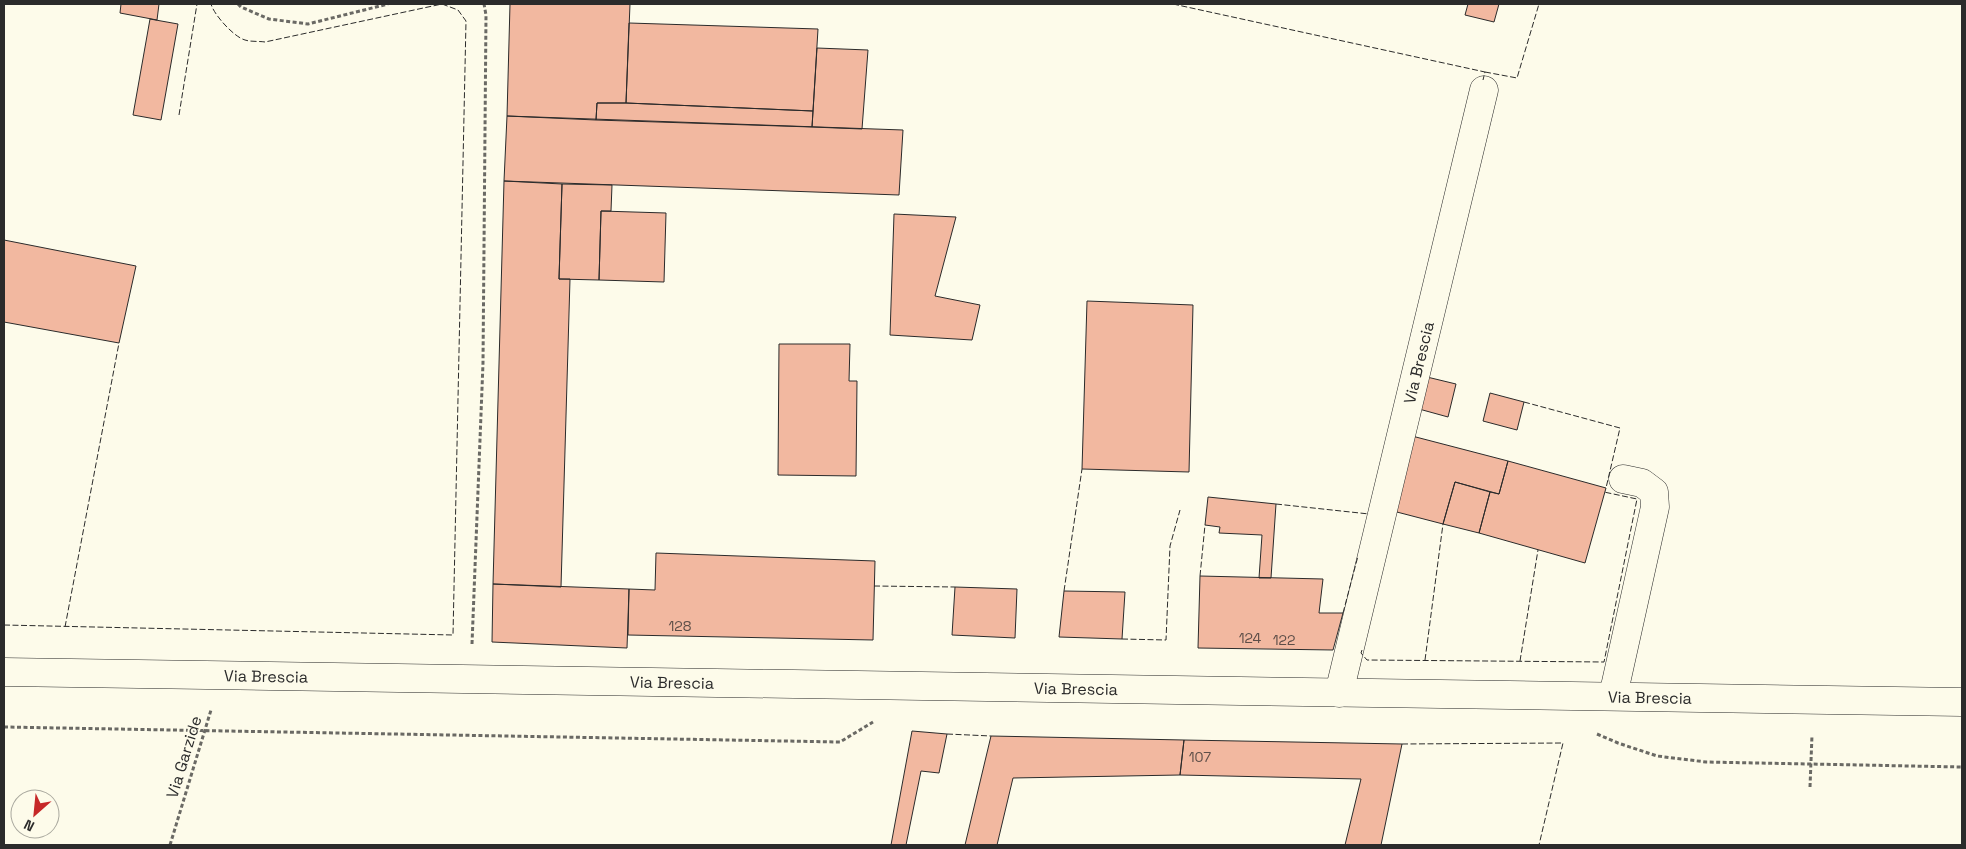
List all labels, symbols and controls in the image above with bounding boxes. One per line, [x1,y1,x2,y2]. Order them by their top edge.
street label: Via Brescia [1398,319,1439,406]
house number: 128 [668,617,692,635]
house number: 124 [1239,629,1262,647]
house number: 122 [1273,631,1295,649]
street label: Via Brescia [224,665,308,687]
street label: Via Brescia [630,671,714,693]
street label: Via Brescia [1034,677,1118,700]
street label: Via Brescia [1608,686,1692,708]
street label: Via Garzide [162,713,206,801]
house number: 107 [1189,748,1211,766]
north arrow [10,789,60,839]
text: N [21,815,37,836]

